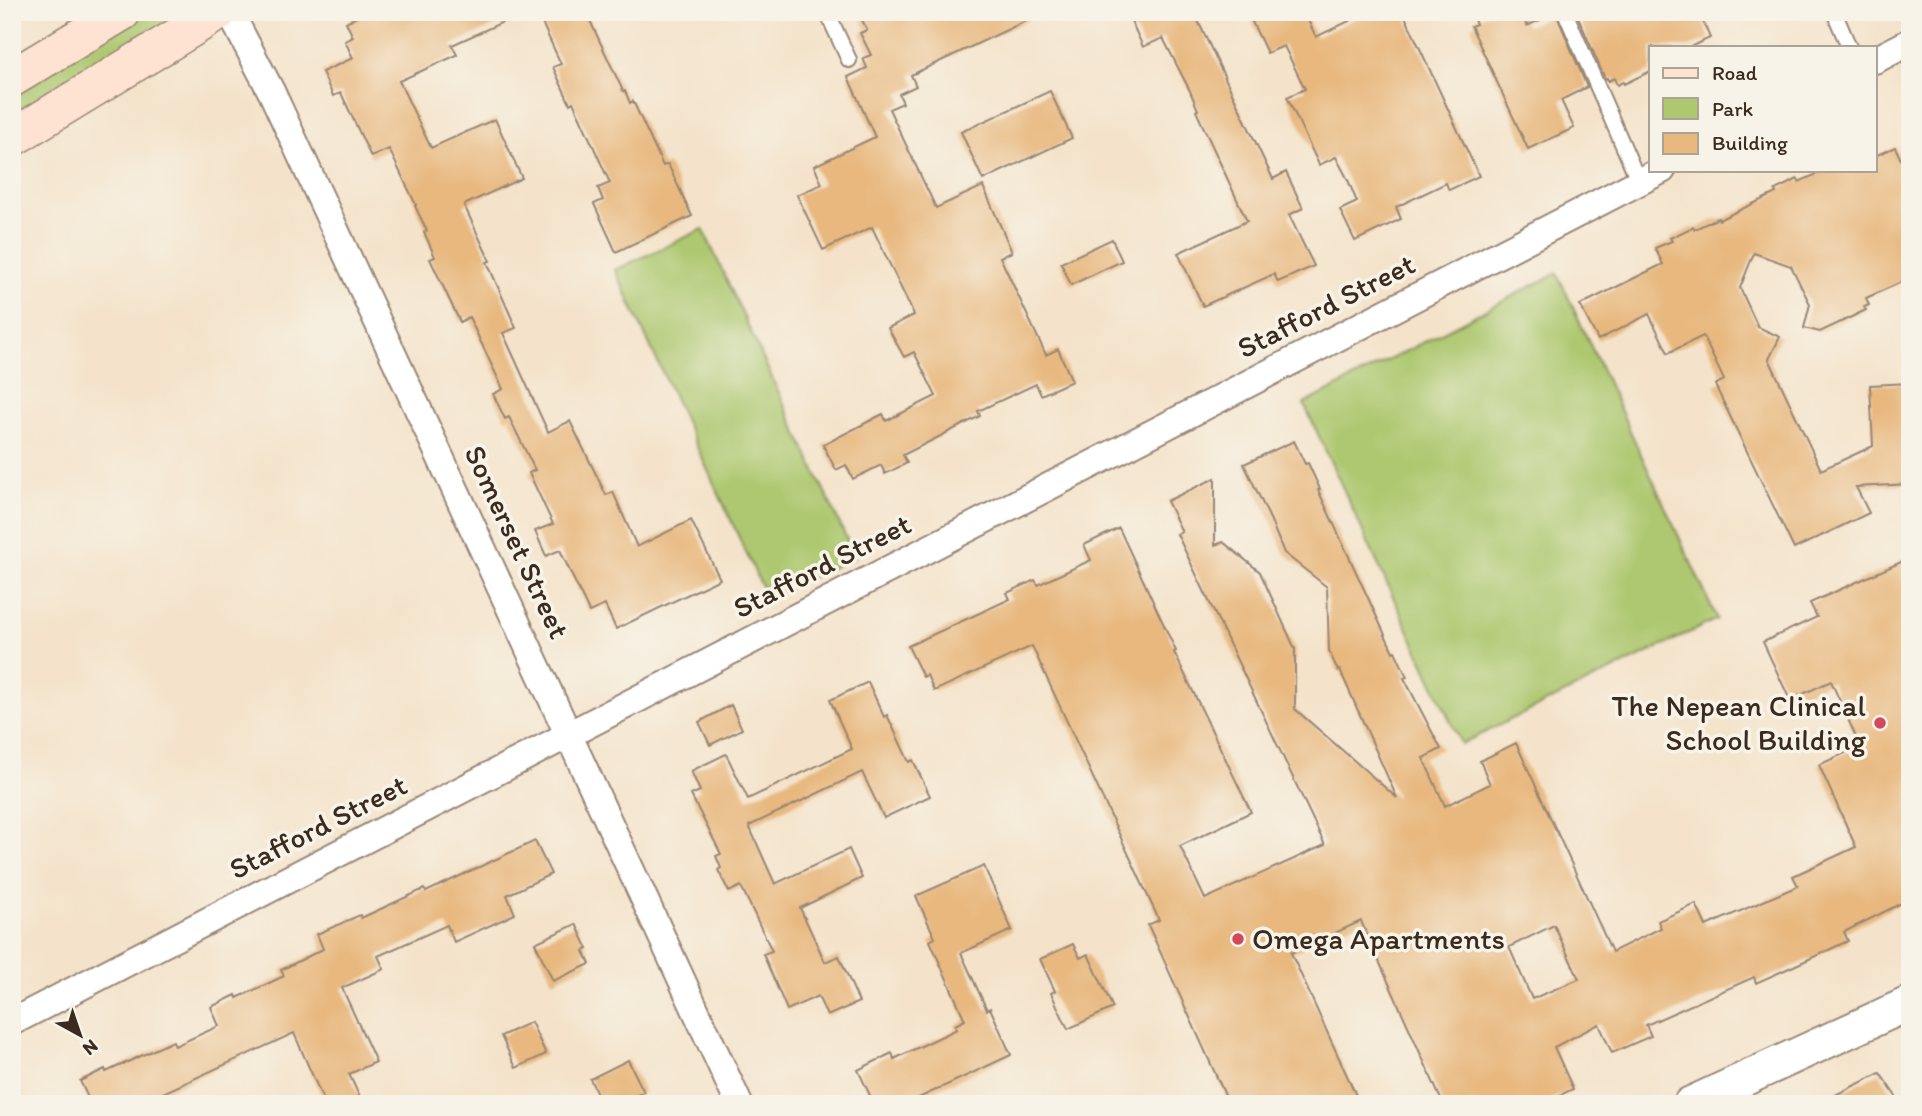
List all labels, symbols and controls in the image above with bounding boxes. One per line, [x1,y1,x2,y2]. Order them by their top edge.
legend [1649,46,1876,172]
text: Road [1712,60,1758,85]
text: Park [1712,96,1754,121]
text: Building [1712,130,1788,155]
street label: Stafford Street [1231,245,1421,366]
street label: Somerset Street [457,439,578,644]
street label: Stafford Street [727,505,917,626]
place label: The Nepean Clinical School Building [1612,687,1867,758]
marker: The Nepean Clinical School Building [1872,715,1888,731]
street label: Stafford Street [223,766,413,887]
place label: Omega Apartments [1252,920,1505,957]
marker: Omega Apartments [1230,931,1246,947]
north arrow [46,1000,116,1070]
text: N [78,1035,103,1061]

